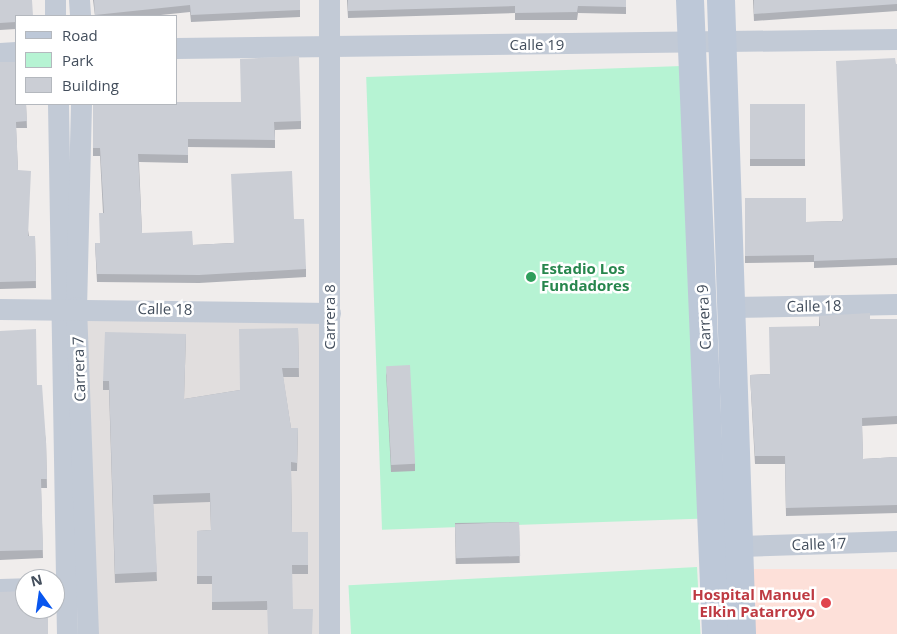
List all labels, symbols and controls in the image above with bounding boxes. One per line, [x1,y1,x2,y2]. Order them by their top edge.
legend [15,15,178,105]
text: Road [62,25,98,45]
street label: Calle 19 [510,36,564,54]
text: Park [62,50,93,70]
text: Building [62,75,119,95]
place label: Estadio Los Fundadores [541,259,629,294]
marker: Estadio Los Fundadores [525,271,537,283]
street label: Carrera 8 [321,284,339,350]
street label: Carrera 9 [693,284,715,350]
street label: Calle 18 [786,297,842,315]
street label: Calle 18 [137,300,193,318]
street label: Carrera 7 [69,336,89,402]
street label: Calle 17 [791,534,847,554]
north arrow [15,569,65,619]
text: N [29,569,44,591]
place label: Hospital Manuel Elkin Patarroyo [692,585,815,620]
marker: Hospital Manuel Elkin Patarroyo [819,596,833,610]

